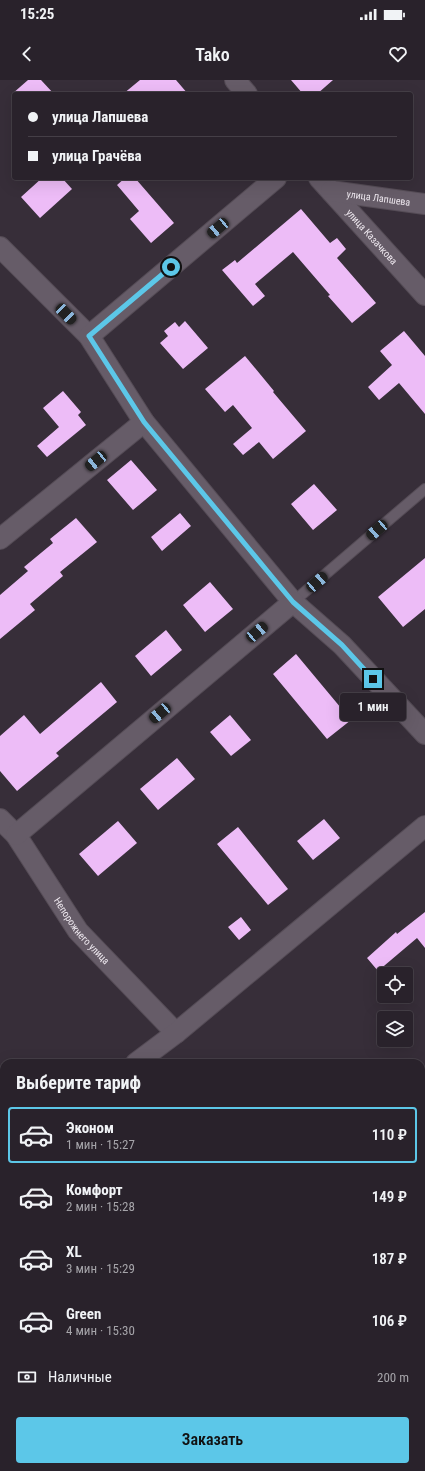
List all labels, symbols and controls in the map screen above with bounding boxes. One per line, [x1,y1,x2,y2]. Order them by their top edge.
text: 15:25 [20,5,54,23]
icon: back [16,43,38,65]
icon: heart [387,43,409,65]
text: Tako [195,44,230,65]
text: улица Лапшева [52,108,148,126]
text: улица Грачёва [52,147,142,165]
street label: улица Лапшева [346,188,411,208]
street label: улица Казачкова [344,207,400,267]
car [205,216,231,240]
route start [162,258,180,276]
car [53,301,79,327]
car [83,449,109,473]
car [364,518,390,542]
car [304,570,330,594]
car [244,620,270,644]
route end [364,670,382,688]
callout: 1 мин [340,693,406,721]
text: 1 мин [357,699,389,714]
car [147,701,173,725]
street label: Непорожнего улица [52,895,112,967]
map controls [377,967,413,1047]
button: locate [377,967,413,1003]
button: layers [377,1011,413,1047]
text: Выберите тариф [16,1072,141,1093]
icon: car [18,1117,54,1153]
text: Эконом [66,1119,114,1137]
text: 110 ₽ [372,1126,407,1144]
text: 1 мин · 15:27 [66,1137,135,1152]
icon: car [18,1179,54,1215]
text: Комфорт [66,1181,123,1199]
text: 149 ₽ [372,1188,407,1206]
text: 2 мин · 15:28 [66,1199,135,1214]
icon: car [18,1241,54,1277]
text: XL [66,1243,82,1261]
text: 187 ₽ [372,1250,407,1268]
text: 3 мин · 15:29 [66,1261,135,1276]
icon: car [18,1303,54,1339]
text: Green [66,1305,101,1323]
text: 106 ₽ [372,1312,407,1330]
text: 4 мин · 15:30 [66,1323,135,1338]
icon: cash [16,1366,38,1388]
text: Наличные [48,1368,112,1386]
text: 200 m [377,1370,409,1385]
button: Заказать [16,1417,409,1463]

